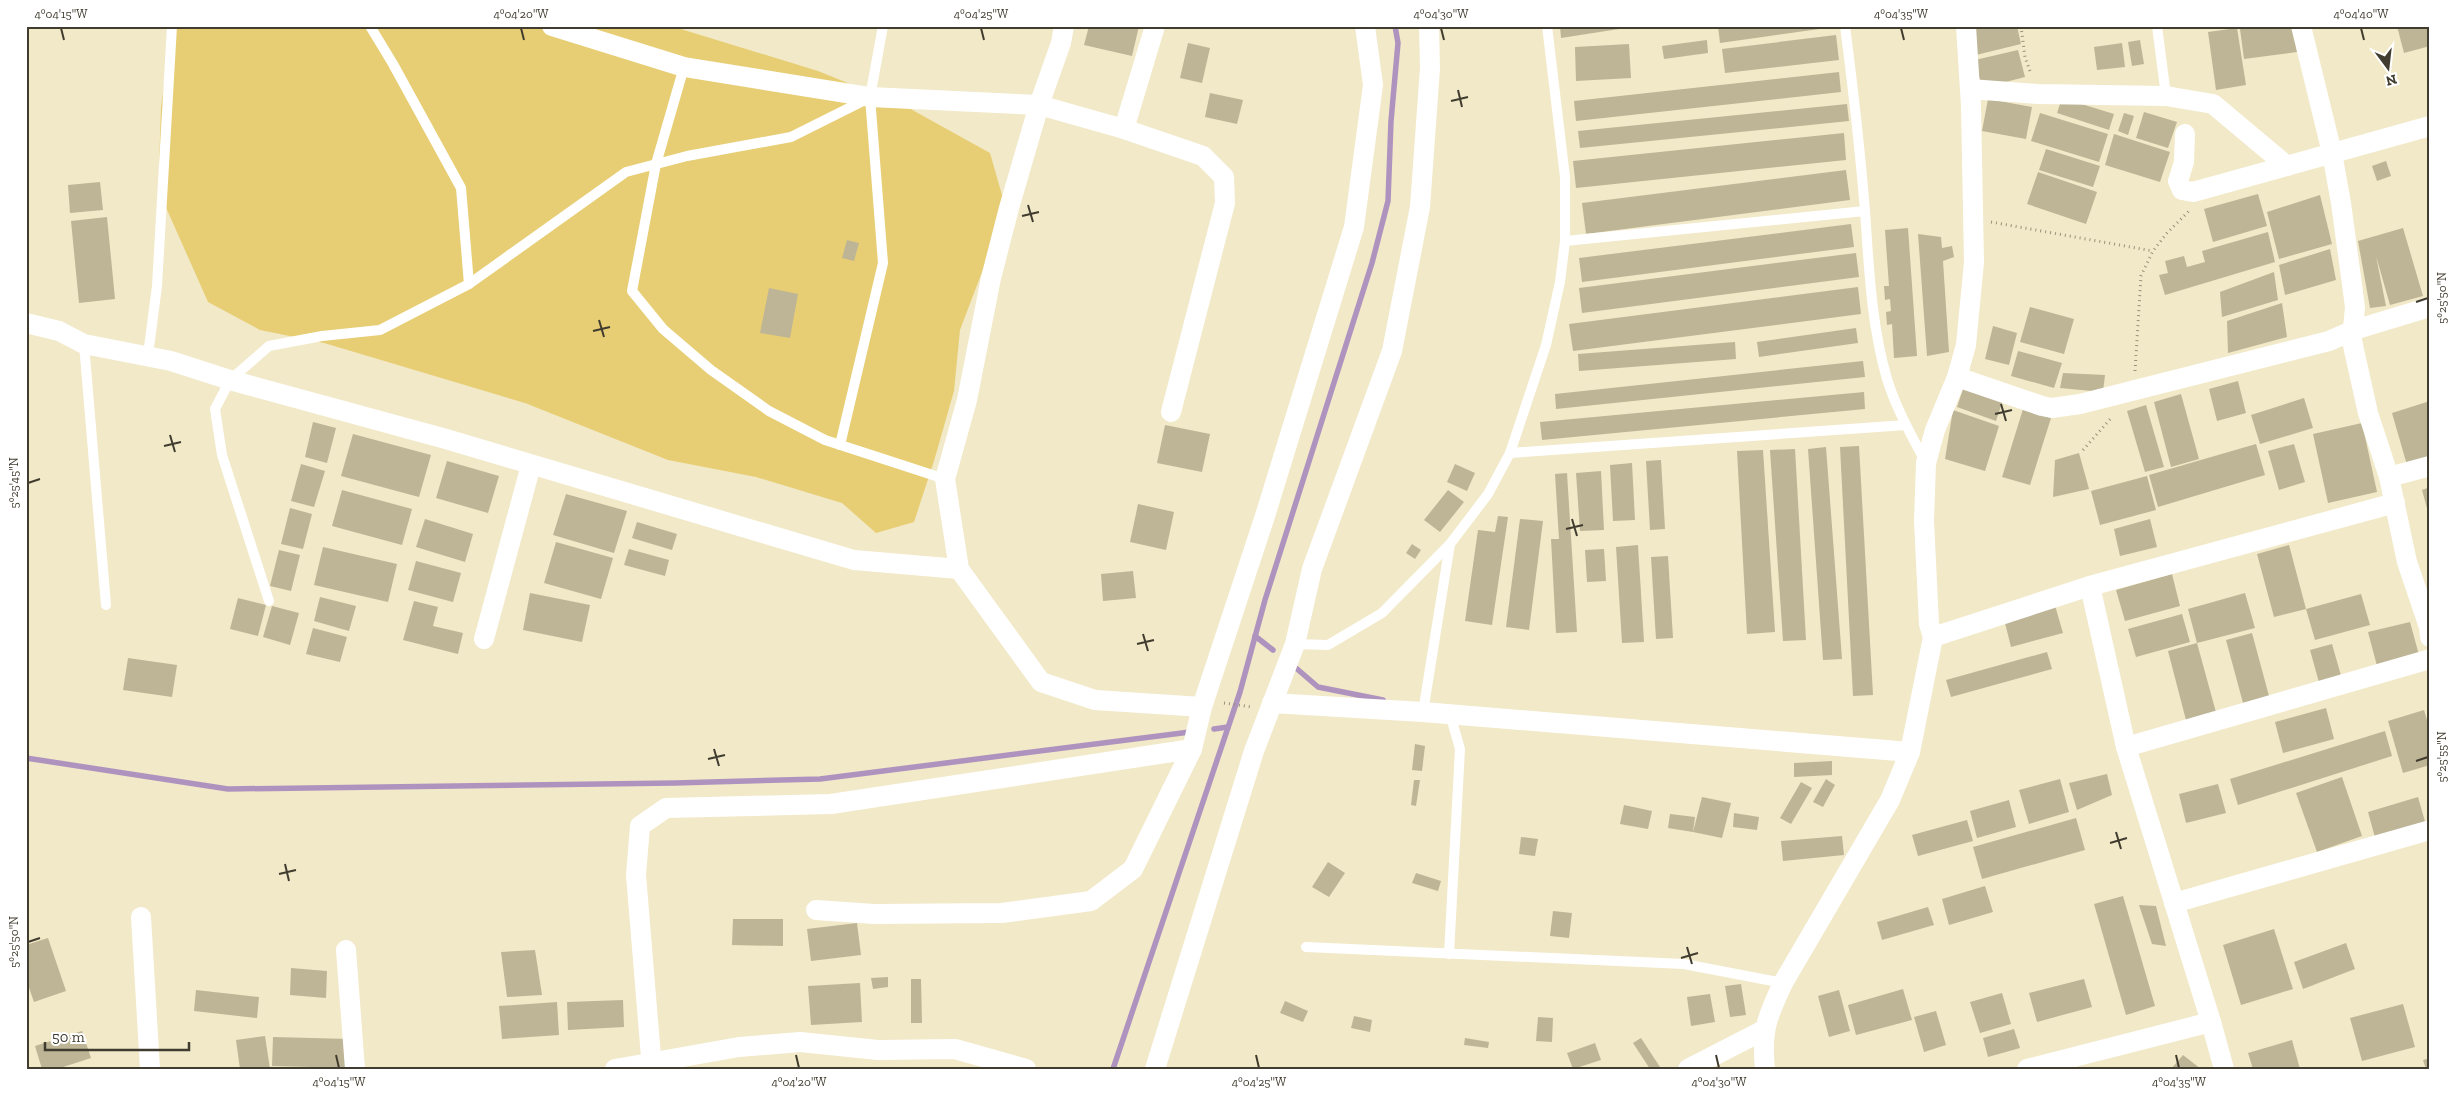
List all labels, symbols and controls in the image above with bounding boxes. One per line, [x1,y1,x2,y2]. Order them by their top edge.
text: 4°04'15"W [35,7,88,21]
text: 4°04'20"W [493,7,549,21]
text: 4°04'25"W [954,7,1009,21]
text: 4°04'30"W [1414,7,1469,21]
text: 4°04'35"W [1874,7,1929,21]
text: 4°04'40"W [2334,7,2389,21]
north arrow [2364,42,2414,92]
text: N [2384,70,2399,90]
text: 5°25'50"N [2435,272,2449,324]
text: 5°25'45"N [7,457,21,509]
text: 5°25'55"N [2435,731,2449,783]
text: 5°25'50"N [7,916,21,968]
scale bar [45,1020,189,1052]
text: 50 m [52,1028,85,1046]
text: 4°04'15"W [313,1075,366,1089]
text: 4°04'20"W [771,1075,827,1089]
text: 4°04'25"W [1232,1075,1287,1089]
text: 4°04'30"W [1692,1075,1747,1089]
text: 4°04'35"W [2152,1075,2207,1089]

